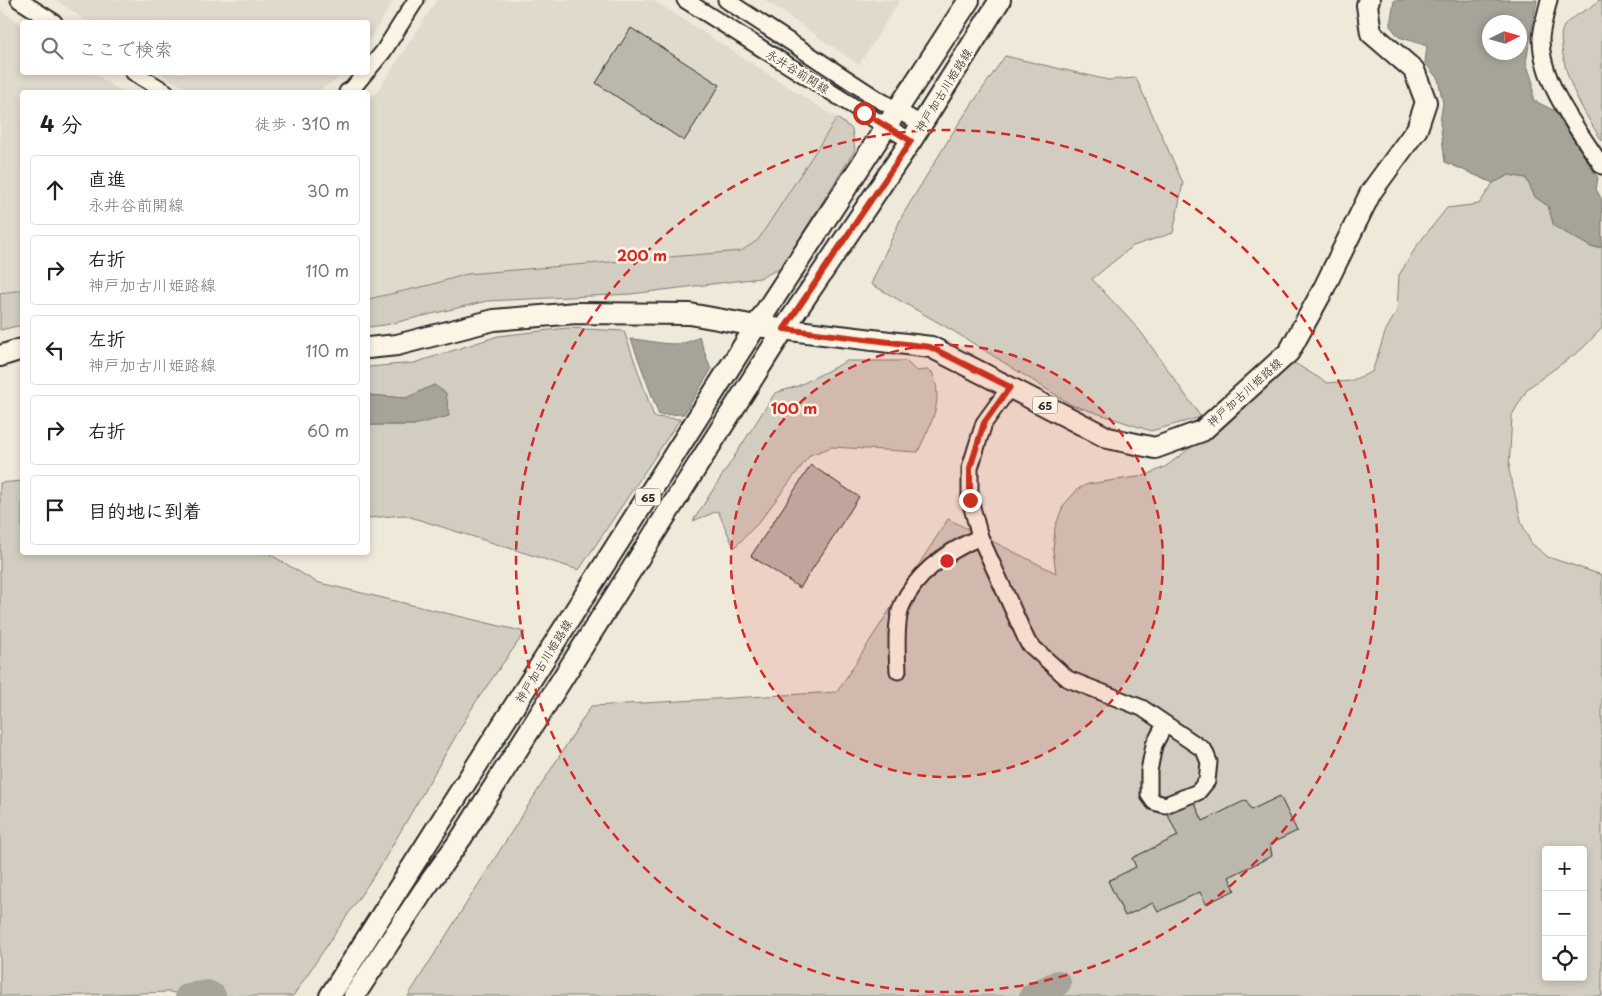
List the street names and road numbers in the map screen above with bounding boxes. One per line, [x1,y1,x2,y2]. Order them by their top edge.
street label: 永井谷前開線 [763,44,833,98]
street label: 神戸加古川姫路線 [910,45,976,135]
street label: 神戸加古川姫路線 [1202,353,1286,431]
road number: 65 [1032,396,1058,414]
road number: 65 [636,488,660,506]
street label: 神戸加古川姫路線 [510,616,576,706]

